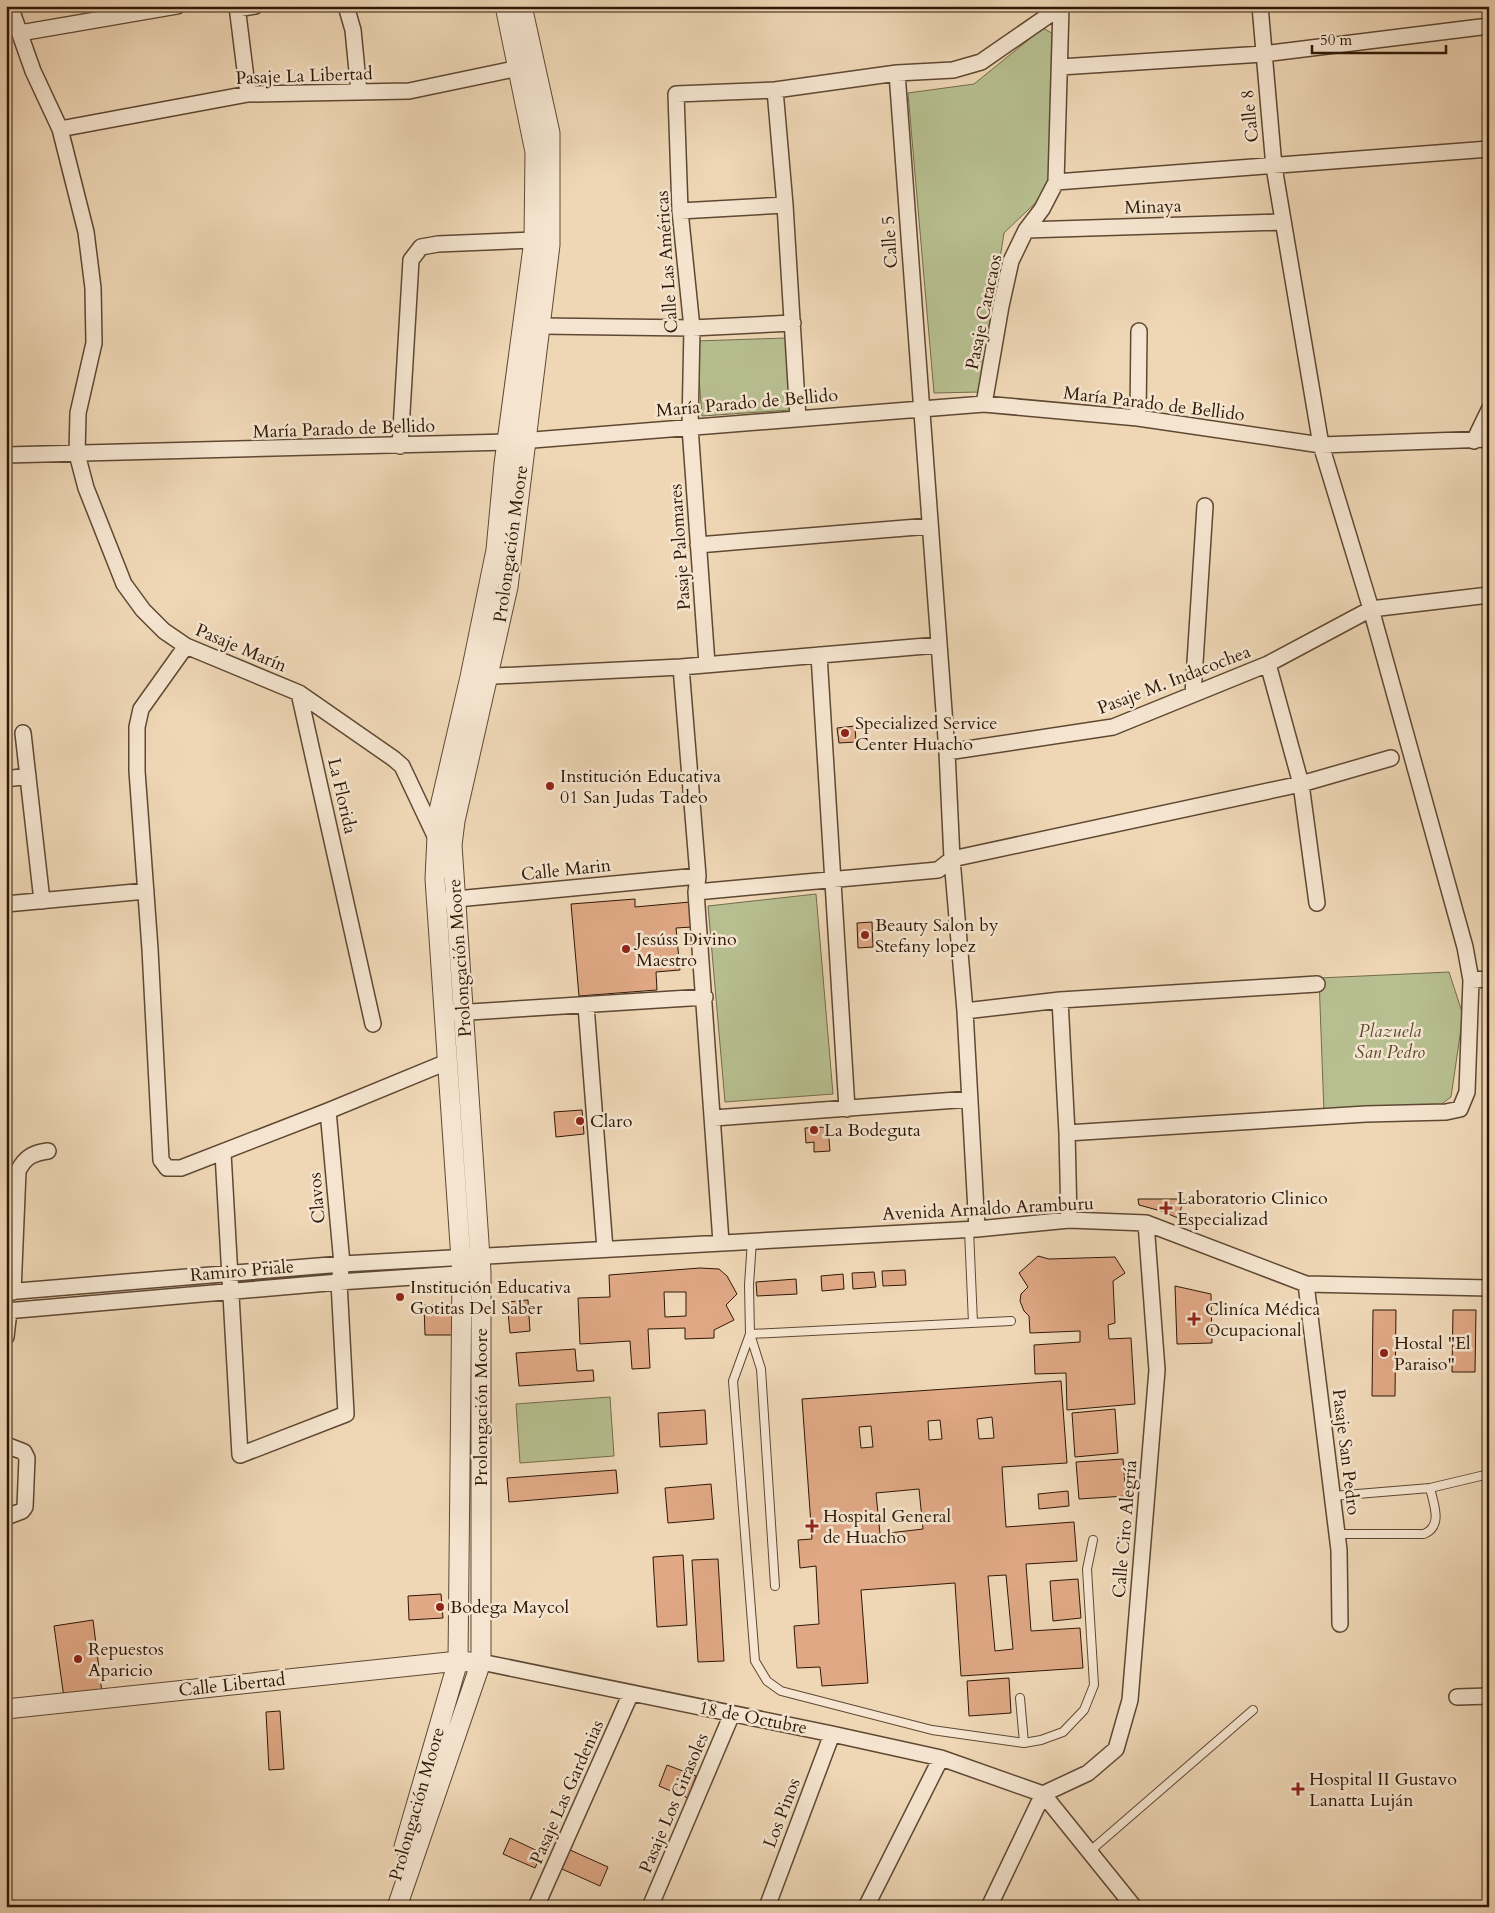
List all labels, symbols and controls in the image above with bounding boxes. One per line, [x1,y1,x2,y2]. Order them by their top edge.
scale bar [1312,22,1446,54]
text: 50 m [1320,30,1352,50]
street label: Pasaje La Libertad [235,61,373,91]
street label: Calle 8 [1235,88,1265,144]
street label: Calle Las Américas [650,190,684,334]
street label: Minaya [1124,194,1182,220]
street label: Calle 5 [876,215,904,269]
street label: Pasaje Catacaos [960,252,1008,372]
street label: María Parado de Bellido [1062,380,1246,428]
street label: María Parado de Bellido [655,383,839,423]
street label: María Parado de Bellido [252,413,436,445]
street label: Prolongación Moore [488,464,534,624]
street label: Pasaje Palomares [663,483,697,611]
street label: Pasaje Marín [192,618,291,679]
street label: Pasaje M. Indacochea [1094,639,1254,721]
place label: Specialized Service Center Huacho [855,711,997,757]
marker: Specialized Service Center Huacho [839,727,851,739]
street label: La Florida [321,756,363,837]
place label: Institución Educativa 01 San Judas Tadeo [560,764,721,810]
marker: Institución Educativa 01 San Judas Tadeo [544,780,556,792]
street label: Calle Marin [520,853,613,887]
street label: Prolongación Moore [442,878,478,1038]
place label: Beauty Salon by Stefany lopez [875,913,999,959]
place label: Jesúss Divino Maestro [633,927,737,973]
marker: Beauty Salon by Stefany lopez [859,929,871,941]
marker: Jesúss Divino Maestro [620,943,632,955]
park label: Plazuela San Pedro [1355,1019,1425,1065]
place label: Claro [590,1109,633,1134]
marker: Claro [574,1115,586,1127]
place label: La Bodeguta [824,1118,921,1143]
marker: La Bodeguta [808,1124,820,1136]
street label: Clavos [302,1172,332,1224]
place label: Laboratorio Clinico Especializad [1177,1186,1328,1232]
street label: Avenida Arnaldo Aramburu [881,1191,1095,1227]
marker: Laboratorio Clinico Especializad [1159,1201,1173,1215]
street label: Ramiro Priale [189,1254,295,1288]
place label: Institución Educativa Gotitas Del Saber [410,1275,571,1321]
marker: Institución Educativa Gotitas Del Saber [394,1291,406,1303]
place label: Cliníca Médica Ocupacional [1205,1297,1320,1343]
marker: Cliníca Médica Ocupacional [1187,1312,1201,1326]
street label: Prolongación Moore [469,1328,494,1486]
place label: Hostal "El Paraiso" [1394,1331,1471,1377]
marker: Hostal "El Paraiso" [1378,1347,1390,1359]
street label: Pasaje San Pedro [1326,1388,1366,1517]
street label: Calle Ciro Alegría [1107,1459,1144,1599]
place label: Hospital General de Huacho [823,1504,951,1550]
marker: Hospital General de Huacho [805,1519,819,1533]
place label: Bodega Maycol [450,1595,570,1620]
marker: Bodega Maycol [434,1601,446,1613]
place label: Repuestos Aparicio [88,1637,164,1683]
marker: Repuestos Aparicio [72,1653,84,1665]
street label: Calle Libertad [177,1667,287,1703]
street label: 18 de Octubre [697,1695,809,1741]
street label: Pasaje Las Gardenias [524,1716,610,1868]
street label: Prolongación Moore [383,1724,451,1884]
street label: Pasaje Los Girasoles [633,1729,715,1877]
place label: Hospital II Gustavo Lanatta Luján [1309,1767,1457,1813]
street label: Los Pinos [757,1774,807,1852]
marker: Hospital II Gustavo Lanatta Luján [1291,1782,1305,1796]

